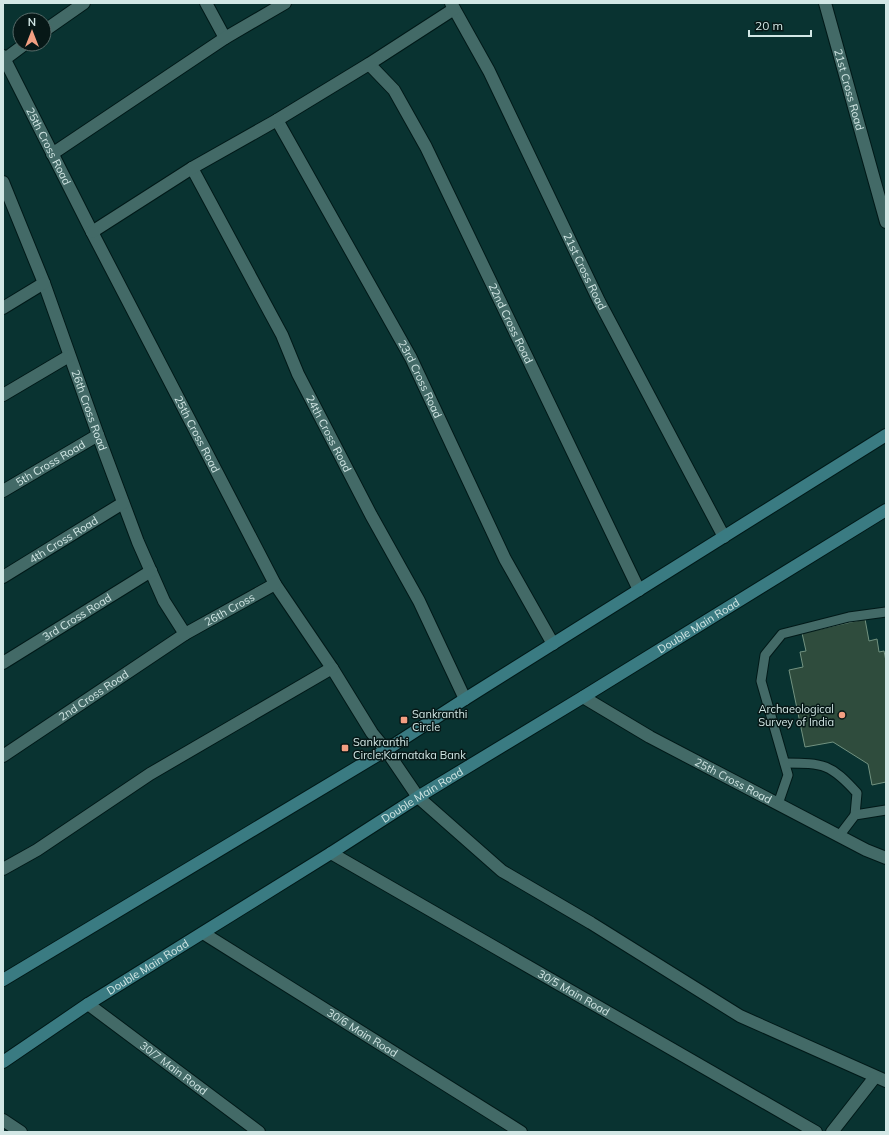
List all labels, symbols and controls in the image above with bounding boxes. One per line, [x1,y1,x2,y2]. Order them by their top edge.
north arrow [12,12,52,52]
scale bar [749,12,811,38]
text: N [28,15,36,29]
text: 20 m [755,18,783,33]
street label: 21st Cross Road [831,47,867,132]
street label: 25th Cross Road [23,105,74,187]
street label: 21st Cross Road [560,230,609,312]
street label: 22nd Cross Road [485,281,536,366]
street label: 23rd Cross Road [395,337,445,420]
street label: 26th Cross Road [68,368,110,453]
street label: 25th Cross Road [171,393,223,475]
street label: 24th Cross Road [303,393,355,475]
street label: 5th Cross Road [13,437,88,489]
street label: 4th Cross Road [26,513,100,566]
street label: 3rd Cross Road [40,590,114,644]
street label: 26th Cross [202,590,257,629]
street label: Double Main Road [655,595,742,656]
street label: 2nd Cross Road [56,667,131,724]
place label: Archaeological Survey of India [758,702,834,729]
place label: Sankranthi Circle [412,707,467,734]
marker: Archaeological Survey of India [837,710,847,720]
marker: Sankranthi Circle [399,715,409,725]
place label: Sankranthi Circle;Karnataka Bank [353,735,466,762]
marker: Sankranthi Circle;Karnataka Bank [340,743,350,753]
street label: 25th Cross Road [692,755,774,806]
street label: Double Main Road [379,764,466,826]
street label: Double Main Road [104,936,191,998]
street label: 30/5 Main Road [535,966,612,1019]
street label: 30/6 Main Road [324,1005,400,1060]
street label: 30/7 Main Road [137,1038,210,1098]

